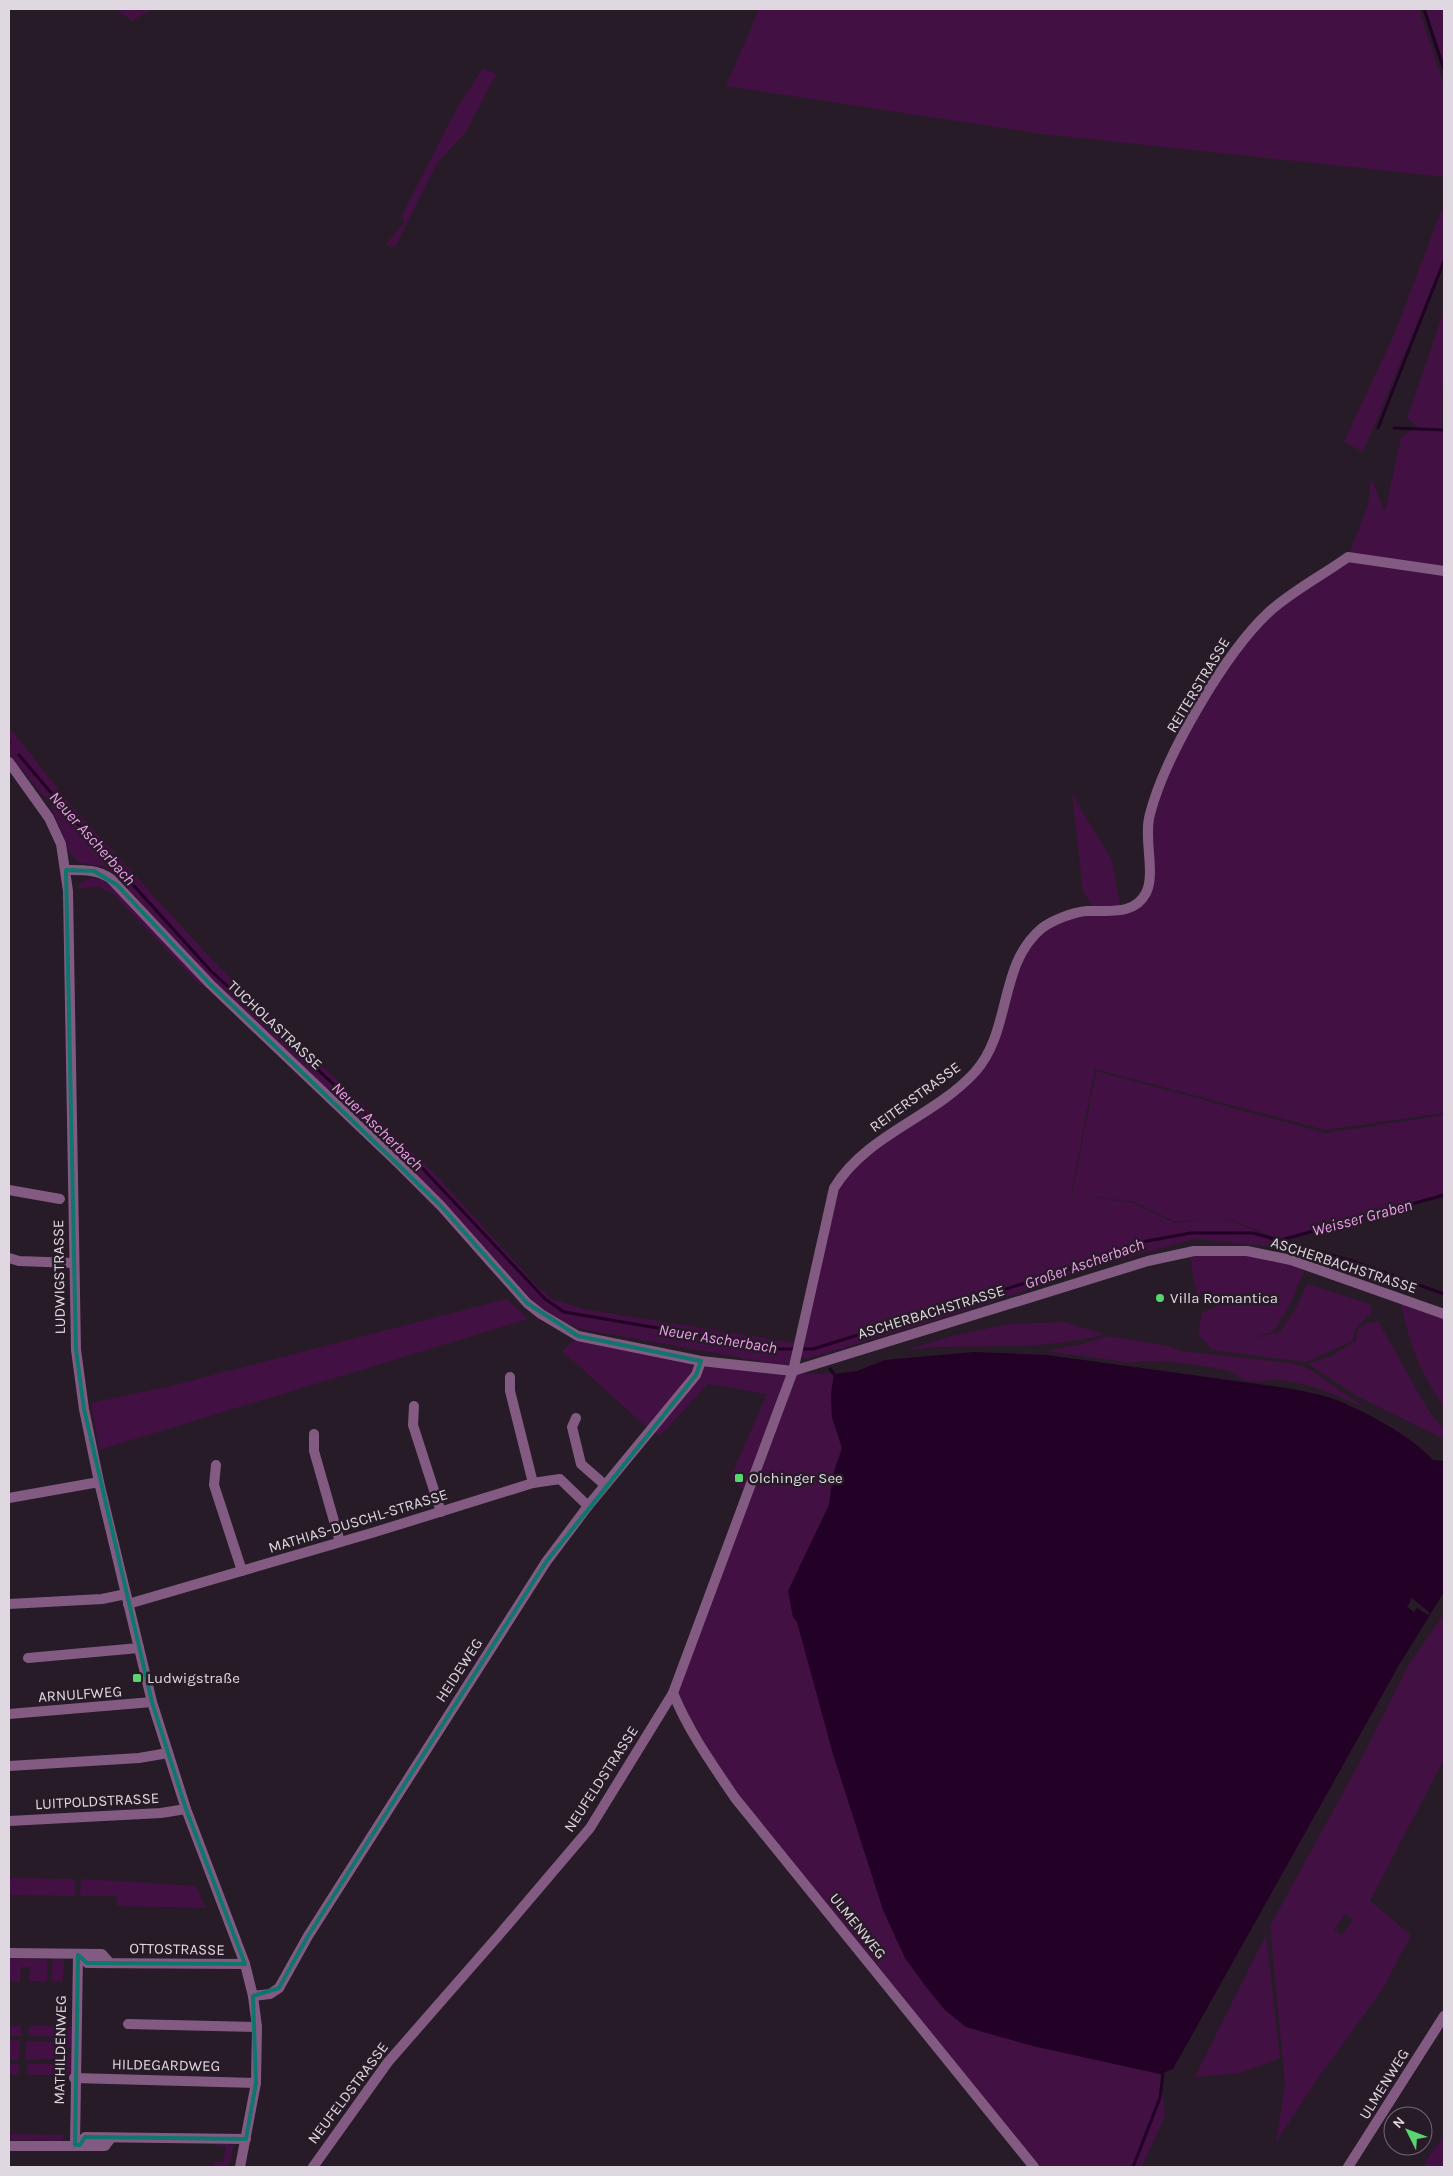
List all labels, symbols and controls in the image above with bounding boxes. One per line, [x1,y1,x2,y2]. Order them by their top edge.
street label: REITERSTRASSE [1163,634,1233,736]
water label: Neuer Ascherbach [46,787,140,889]
street label: TUCHOLASTRASSE [224,977,326,1073]
street label: REITERSTRASSE [866,1058,964,1136]
water label: Neuer Ascherbach [328,1078,427,1175]
water label: Weisser Graben [1310,1195,1414,1240]
street label: LUDWIGSTRASSE [49,1219,69,1335]
street label: ASCHERBACHSTRASSE [1269,1233,1419,1297]
water label: Großer Ascherbach [1022,1234,1147,1293]
street label: ASCHERBACHSTRASSE [855,1281,1007,1343]
place label: Villa Romantica [1170,1289,1278,1307]
marker: Villa Romantica [1154,1292,1166,1304]
water label: Neuer Ascherbach [657,1320,779,1357]
place label: Olchinger See [749,1469,843,1487]
marker: Olchinger See [733,1472,745,1484]
street label: MATHIAS-DUSCHL-STRASSE [266,1485,450,1557]
street label: HEIDEWEG [432,1635,486,1705]
place label: Ludwigstraße [147,1669,240,1687]
marker: Ludwigstraße [131,1672,143,1684]
street label: ARNULFWEG [37,1682,123,1706]
street label: NEUFELDSTRASSE [560,1723,642,1835]
street label: LUITPOLDSTRASSE [34,1789,160,1813]
street label: ULMENWEG [826,1889,890,1963]
street label: OTTOSTRASSE [129,1939,225,1959]
street label: MATHILDENWEG [50,1995,70,2105]
street label: NEUFELDSTRASSE [304,2039,392,2147]
street label: ULMENWEG [1355,2045,1413,2123]
street label: HILDEGARDWEG [112,2055,220,2075]
north arrow [1383,2106,1433,2156]

